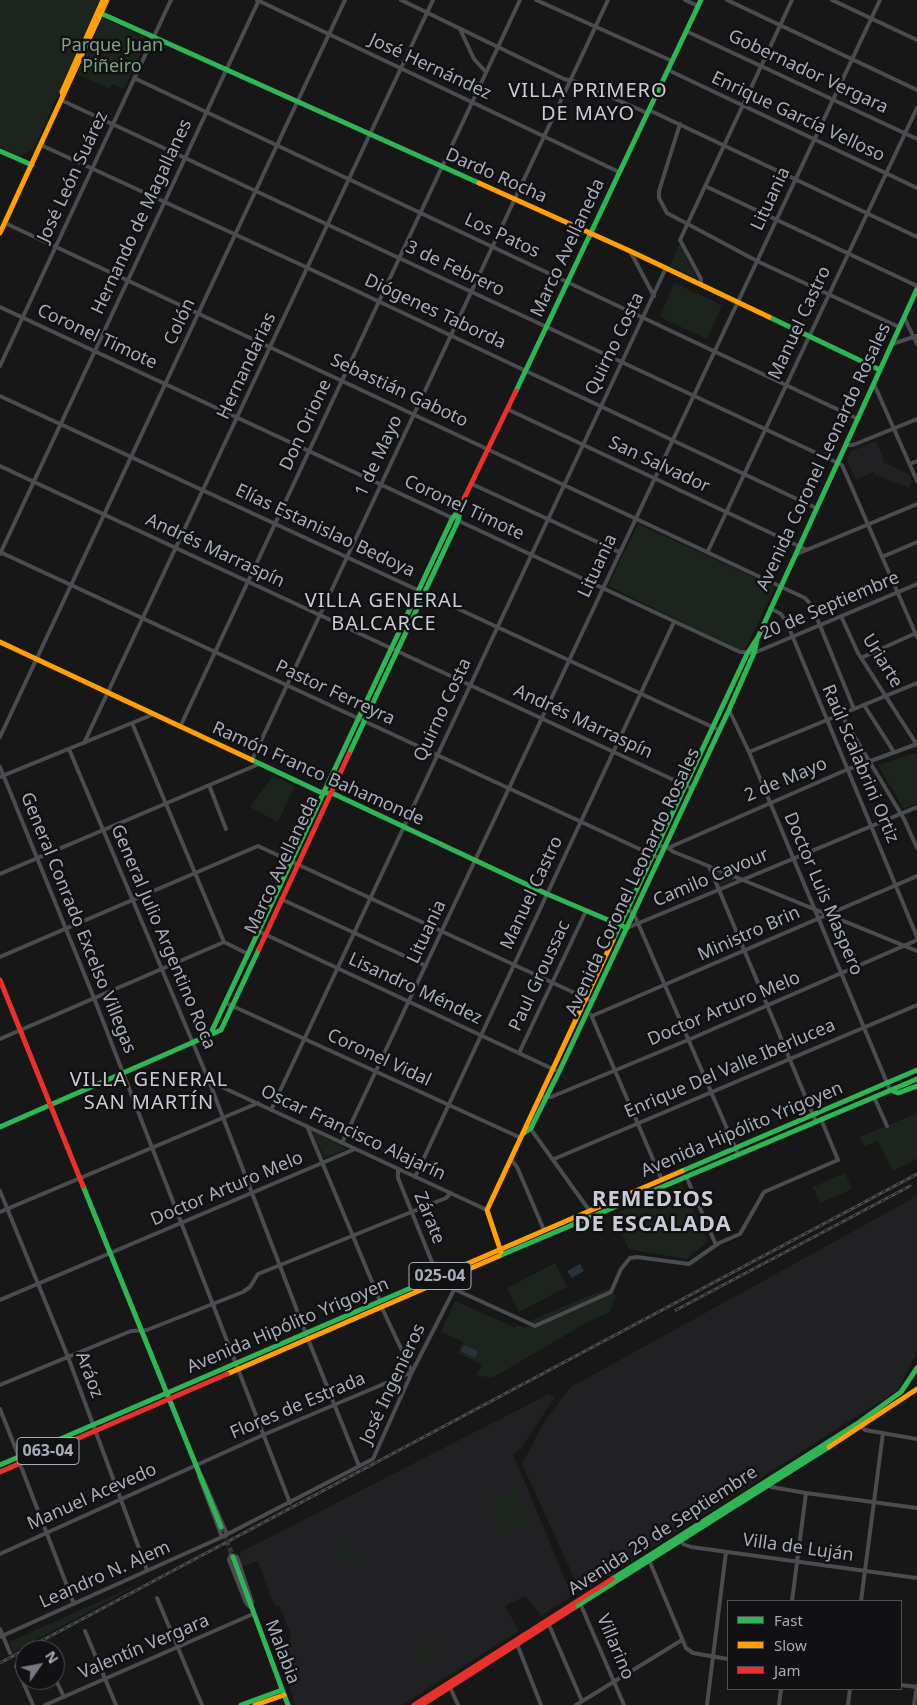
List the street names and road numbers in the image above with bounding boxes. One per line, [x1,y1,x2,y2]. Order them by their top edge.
street label: Gobernador Vergara [725,25,891,119]
street label: José Hernández [366,29,494,105]
street label: Enrique García Velloso [708,67,888,167]
street label: José León Suárez [33,108,113,246]
street label: Hernando de Magallanes [87,116,197,318]
street label: Dardo Rocha [442,144,550,208]
street label: Lituania [747,164,795,234]
street label: Marco Avellaneda [526,175,610,321]
street label: Los Patos [461,209,543,263]
street label: 3 de Febrero [402,237,508,301]
street label: Manuel Castro [764,263,836,383]
street label: Diógenes Taborda [361,270,509,354]
street label: Quirno Costa [581,289,649,399]
street label: Colón [160,295,200,349]
street label: Coronel Timote [34,300,160,374]
street label: Hernandarias [213,309,281,423]
street label: Avenida Coronel Leonardo Rosales [752,320,896,594]
street label: Sebastián Gaboto [327,350,471,432]
street label: Don Orione [275,376,337,474]
street label: 1 de Mayo [351,412,407,500]
street label: San Salvador [605,432,713,498]
street label: Coronel Timote [401,471,527,545]
street label: Elías Estanislao Bedoya [232,480,418,582]
street label: Andrés Marraspín [142,509,288,593]
street label: Lituania [574,531,622,601]
street label: 20 de Septiembre [757,567,903,645]
street label: Uriarte [857,630,907,692]
street label: Quirno Costa [410,655,476,765]
street label: Pastor Ferreyra [272,656,398,730]
street label: Andrés Marraspín [510,680,656,764]
street label: Raúl Scalabrini Ortiz [817,682,903,846]
street label: Ramón Franco Bahamonde [209,717,427,831]
street label: Avenida Coronel Leonardo Rosales [561,745,705,1019]
street label: 2 de Mayo [742,753,830,807]
street label: General Conrado Excelso Villegas [16,789,140,1057]
street label: Marco Avellaneda [240,792,324,938]
street label: Doctor Luis Maspero [779,809,867,979]
street label: General Julio Argentino Roca [106,822,220,1052]
street label: Manuel Castro [496,833,568,953]
street label: Camilo Cavour [650,844,772,912]
street label: Lituania [403,897,451,967]
street label: Ministro Brin [695,902,803,966]
street label: Paul Groussac [505,917,575,1035]
street label: Lisandro Méndez [345,949,485,1029]
street label: Doctor Arturo Melo [645,967,803,1051]
street label: Enrique Del Valle Iberlucea [621,1015,839,1123]
street label: Coronel Vidal [324,1025,434,1091]
street label: Avenida Hipólito Yrigoyen [638,1078,846,1182]
street label: Oscar Francisco Alajarín [257,1081,449,1185]
street label: Doctor Arturo Melo [148,1147,306,1231]
street label: Zárate [409,1189,449,1247]
road number: 025-04 [409,1262,471,1290]
street label: Avenida Hipólito Yrigoyen [184,1274,392,1378]
street label: José Ingenieros [356,1320,430,1448]
street label: Aráoz [70,1349,108,1401]
street label: Flores de Estrada [227,1368,369,1444]
road number: 063-04 [17,1438,79,1464]
street label: Manuel Acevedo [24,1459,160,1535]
street label: Avenida 29 de Septiembre [564,1462,762,1600]
street label: Villa de Luján [741,1530,855,1566]
street label: Leandro N. Alem [36,1536,174,1614]
street label: Valentín Vergara [76,1610,212,1684]
street label: Villarino [592,1611,638,1683]
street label: Malabia [260,1617,304,1687]

